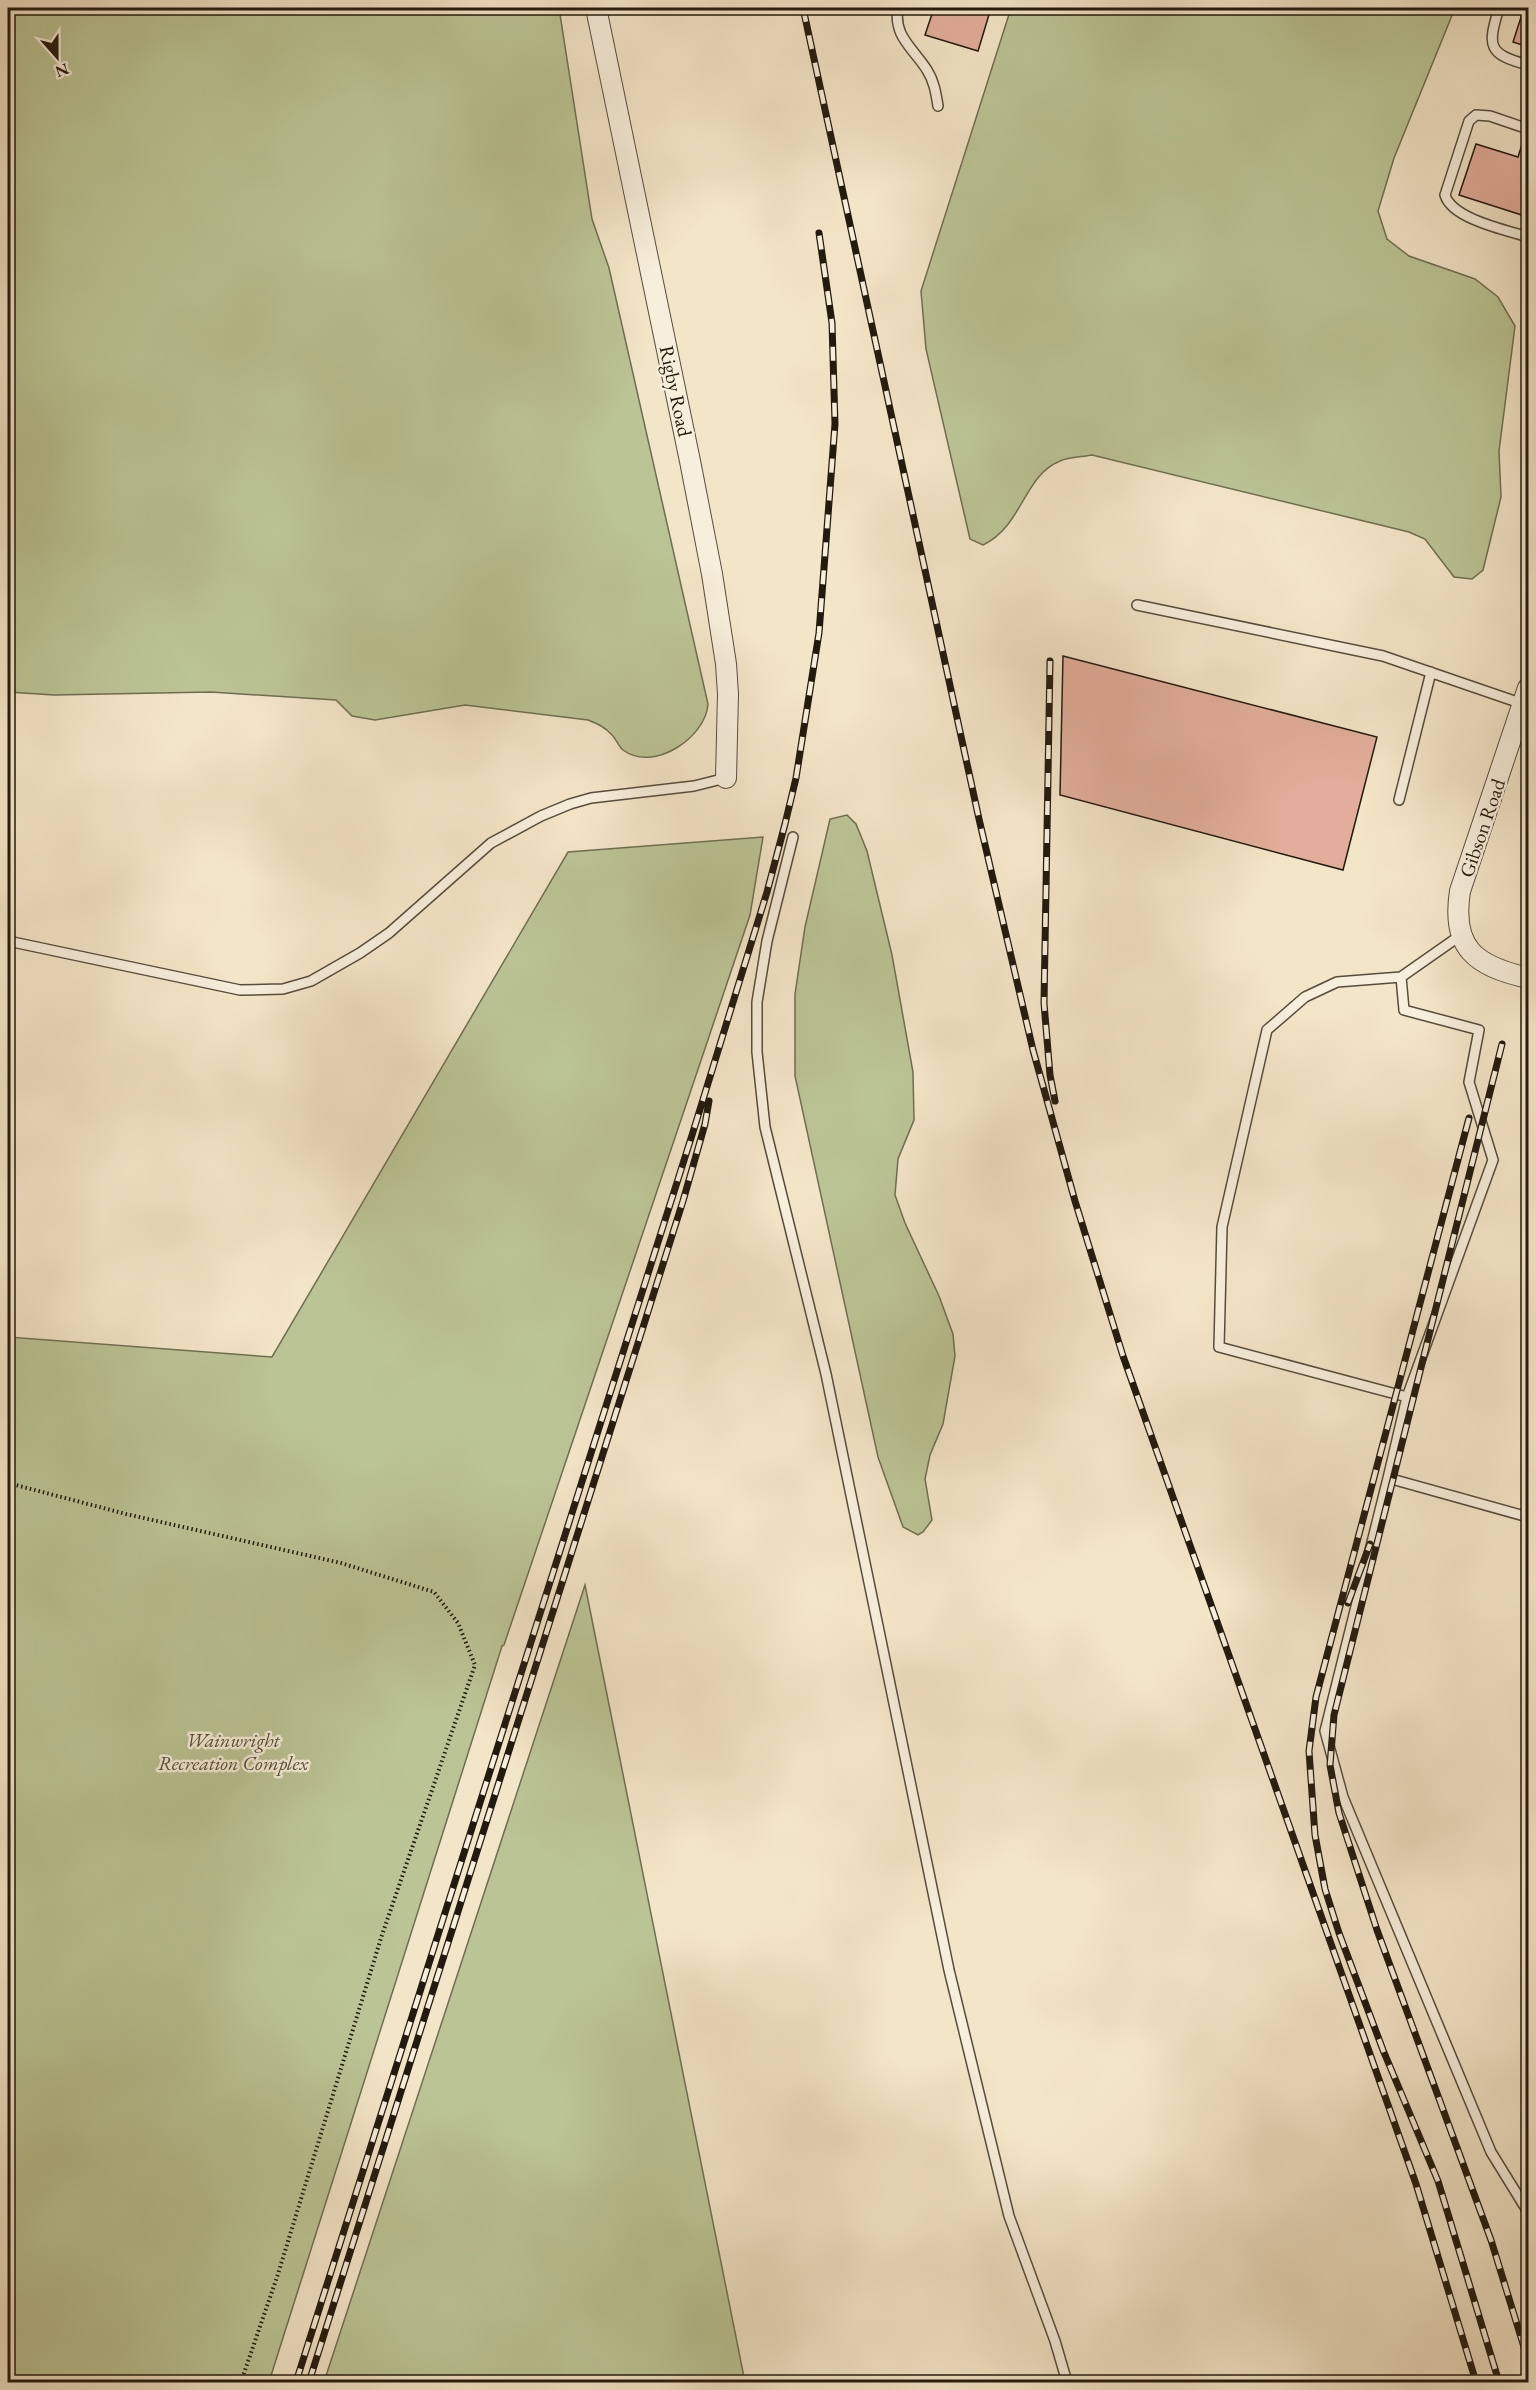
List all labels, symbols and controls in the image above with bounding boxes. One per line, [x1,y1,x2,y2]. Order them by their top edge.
north arrow [27,27,87,87]
text: N [52,58,72,83]
street label: Rigby Road [654,343,698,440]
street label: Gibson Road [1453,774,1511,881]
park label: Wainwright Recreation Complex [158,1727,309,1776]

